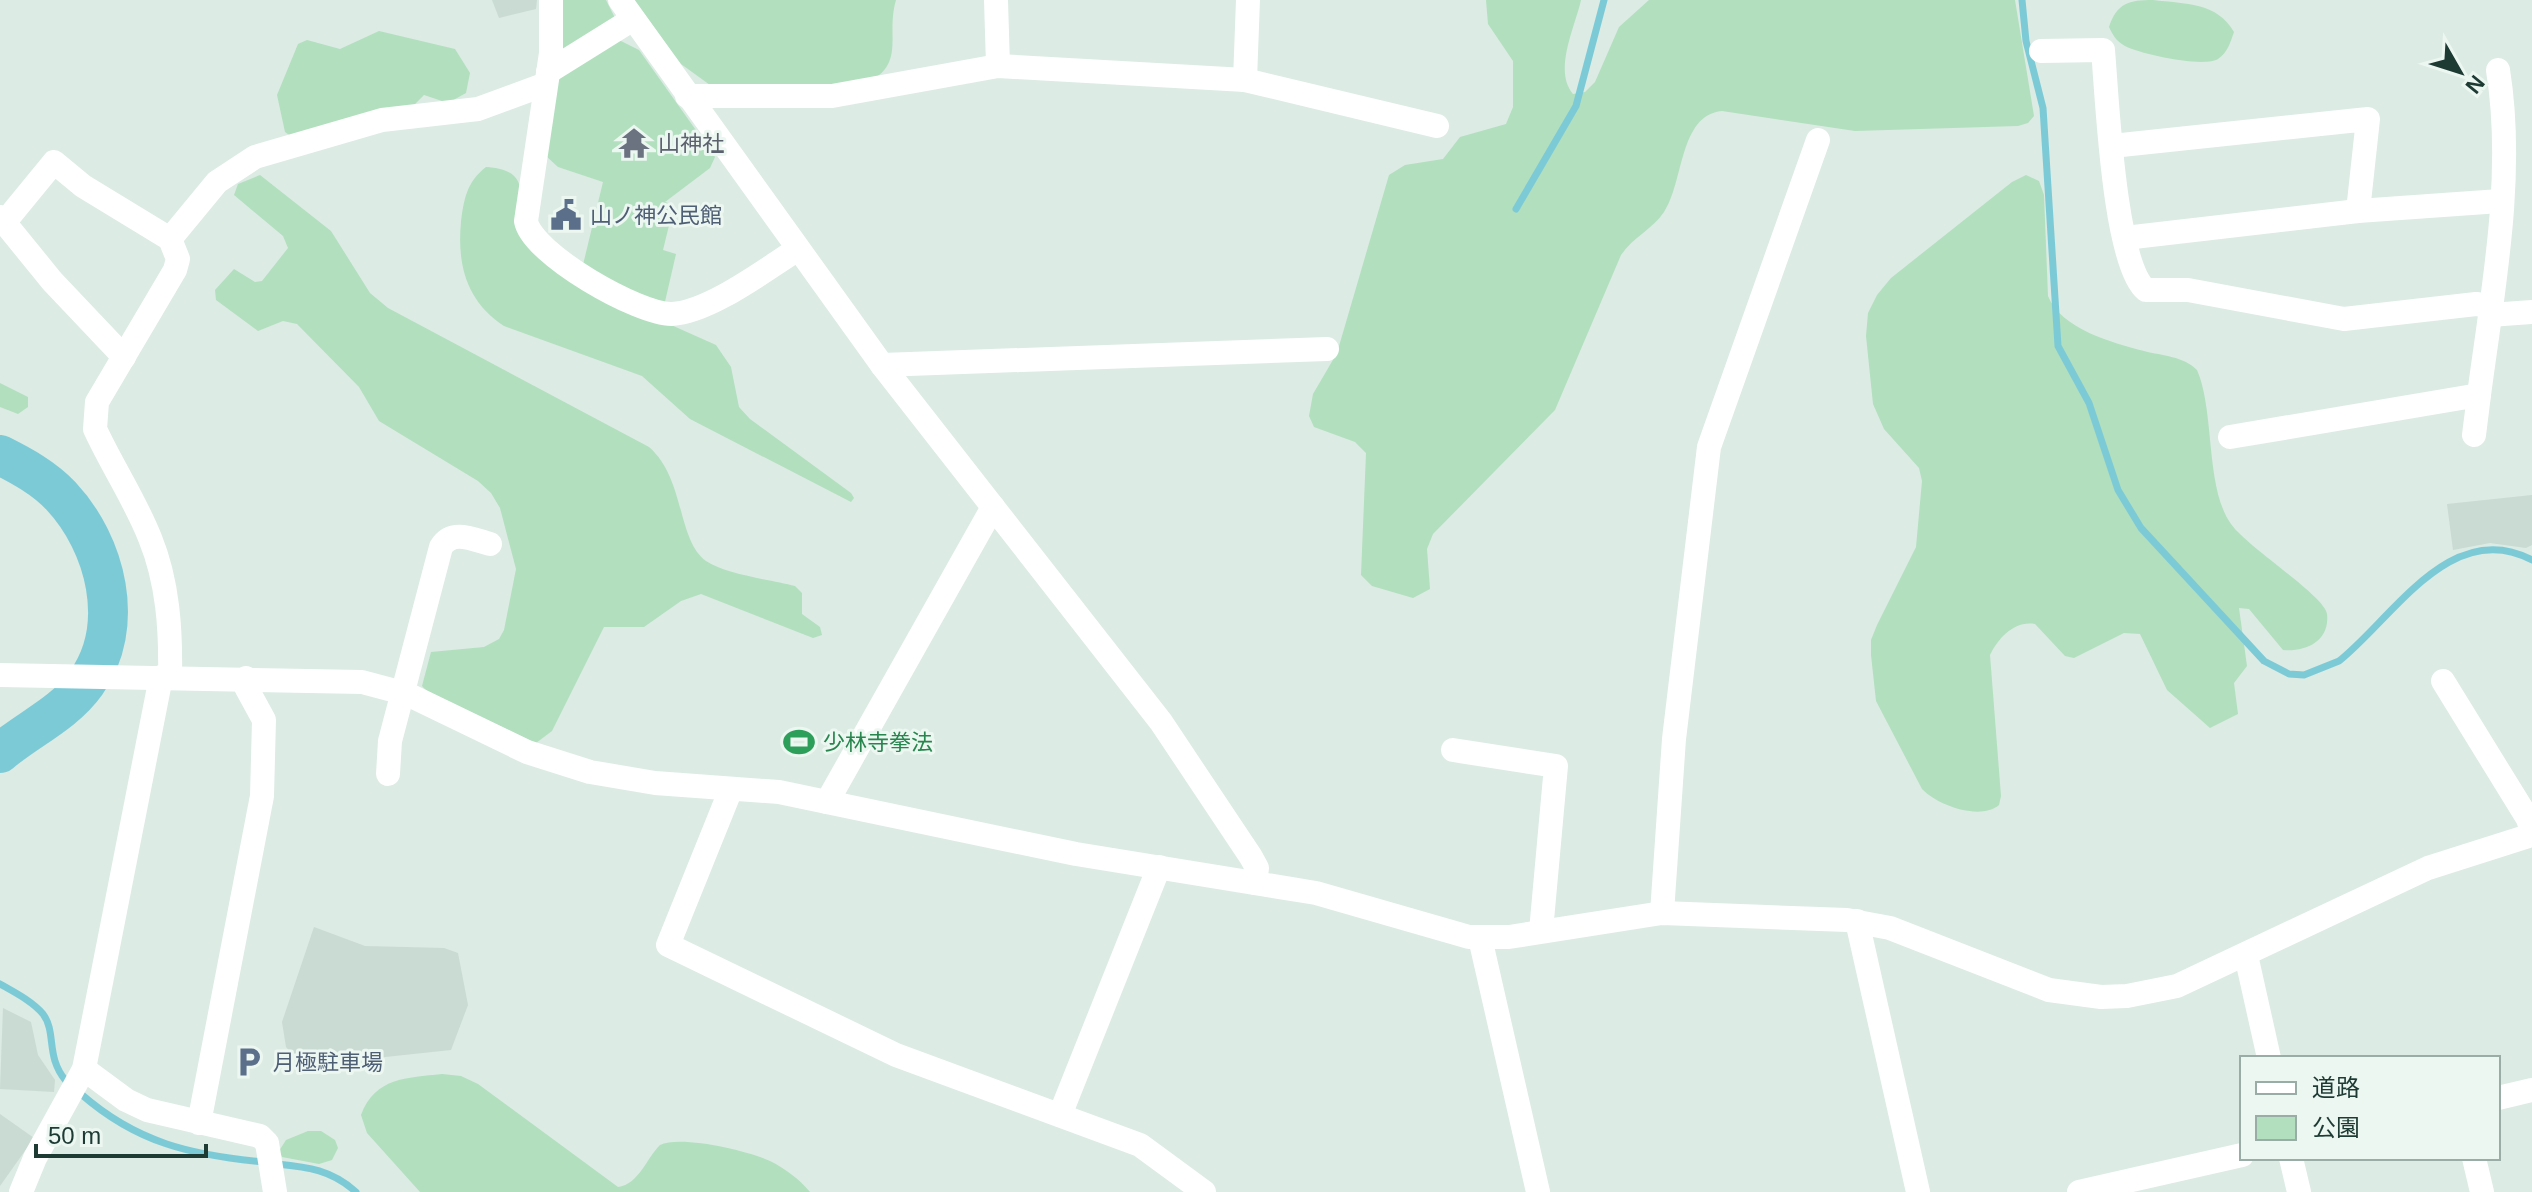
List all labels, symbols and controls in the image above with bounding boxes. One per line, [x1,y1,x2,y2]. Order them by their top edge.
north arrow [2420,32,2500,112]
text: N [2460,70,2490,98]
temple icon: 山神社 [617,126,651,160]
place label: 山神社 [658,131,724,156]
public building icon: 山ノ神公民館 [549,198,583,232]
place label: 山ノ神公民館 [590,203,722,228]
sports icon: 少林寺拳法 [782,725,816,759]
place label: 少林寺拳法 [823,730,933,755]
parking icon: 月極駐車場 [232,1045,266,1079]
place label: 月極駐車場 [273,1050,383,1075]
legend [2240,1056,2500,1160]
text: 道路 [2312,1074,2360,1101]
scale bar [36,1108,206,1158]
text: 公園 [2312,1114,2360,1141]
text: 50 m [48,1122,101,1149]

